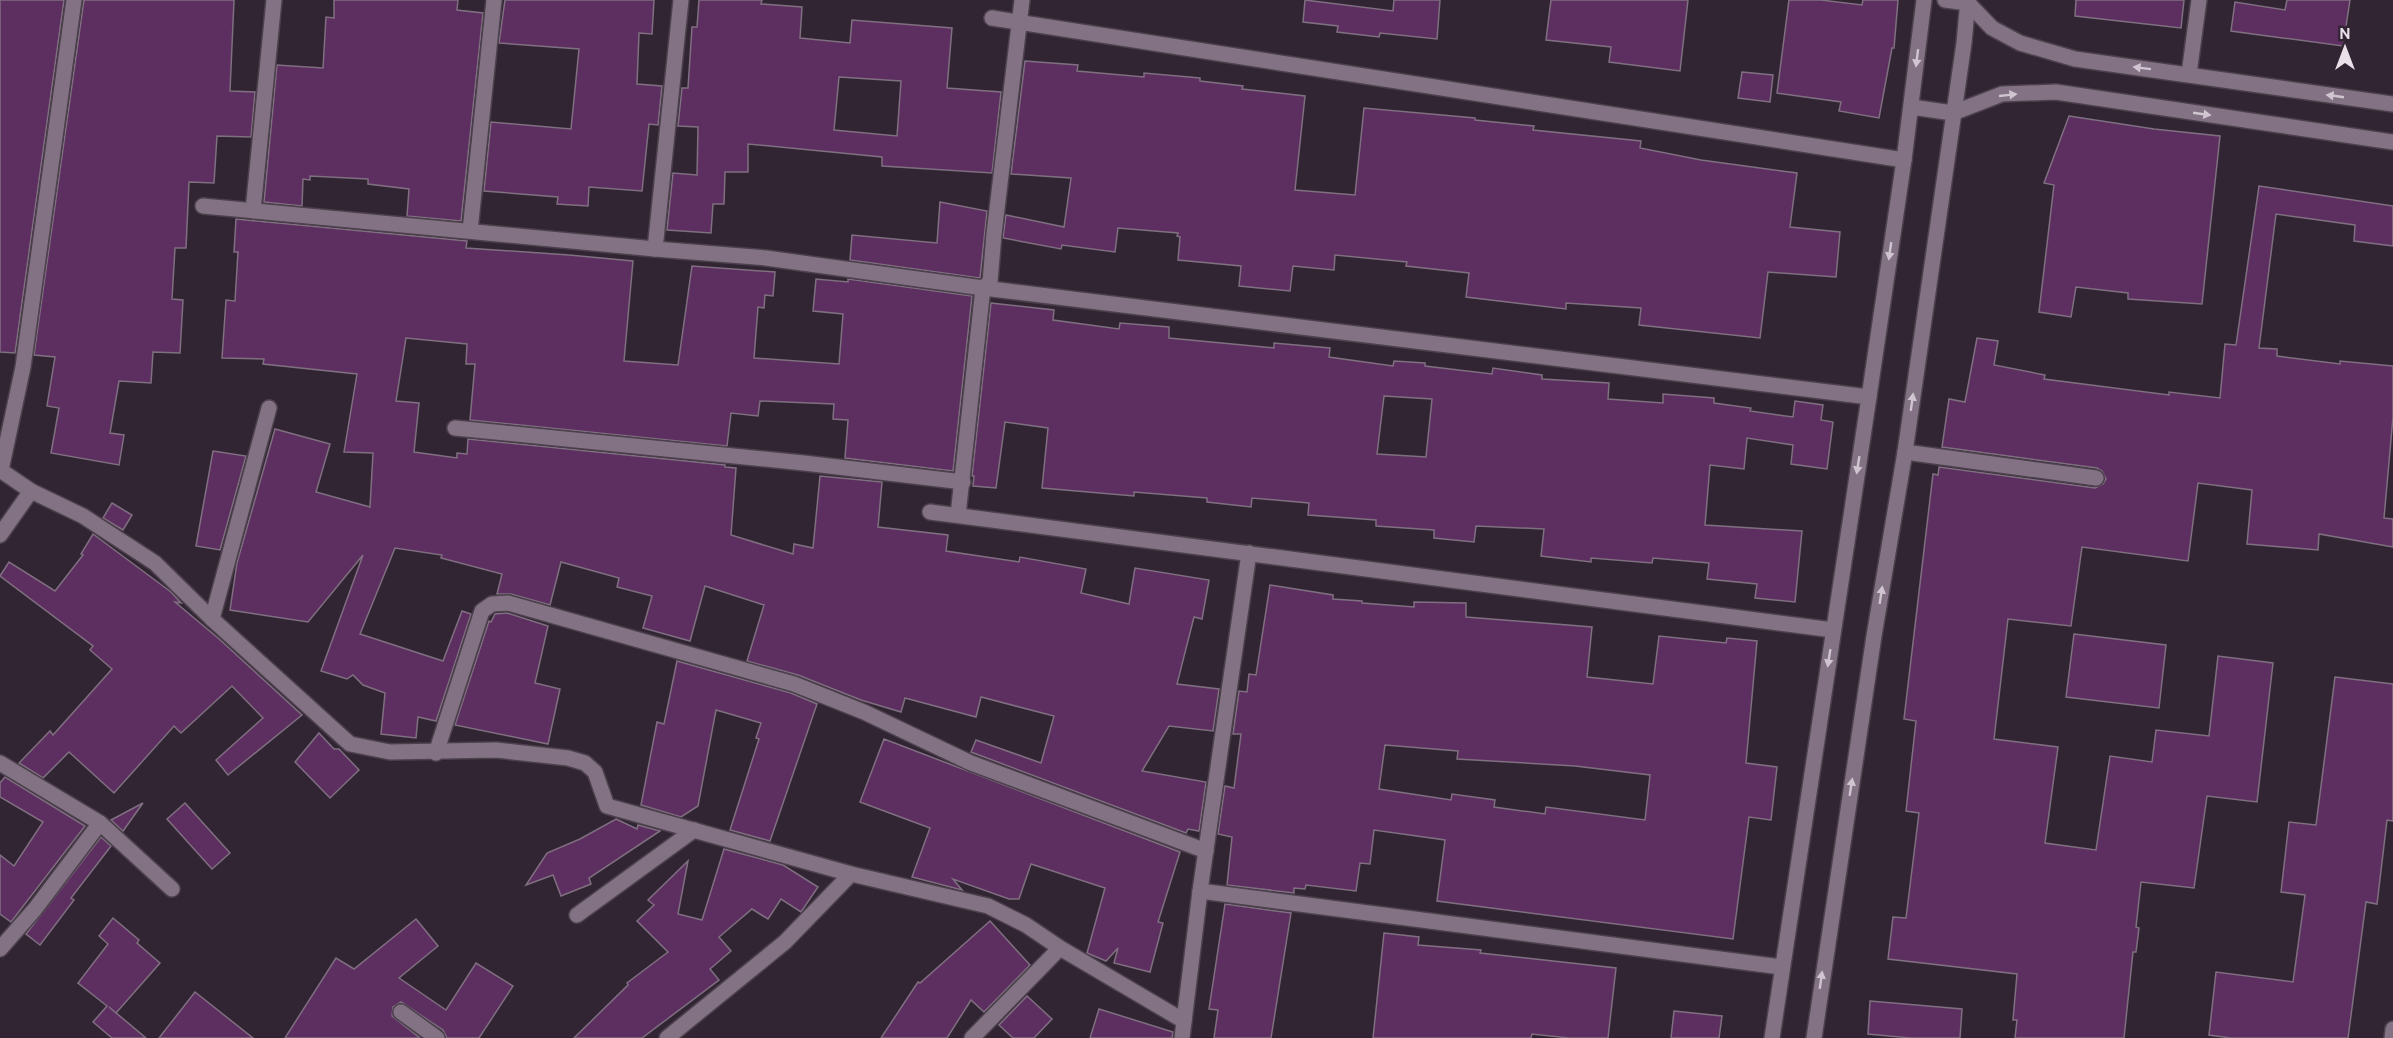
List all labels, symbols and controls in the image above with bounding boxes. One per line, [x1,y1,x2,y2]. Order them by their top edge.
north arrow [2315,18,2375,78]
text: N [2339,24,2351,43]
one-way arrow [1912,49,1921,68]
one-way arrow [2132,64,2151,73]
one-way arrow [1999,90,2018,100]
one-way arrow [2325,91,2344,100]
one-way arrow [2192,109,2211,118]
one-way arrow [1886,242,1895,261]
one-way arrow [1907,392,1916,411]
one-way arrow [1854,456,1863,475]
one-way arrow [1877,585,1886,604]
one-way arrow [1824,648,1833,667]
one-way arrow [1846,778,1855,797]
one-way arrow [1817,970,1826,989]

